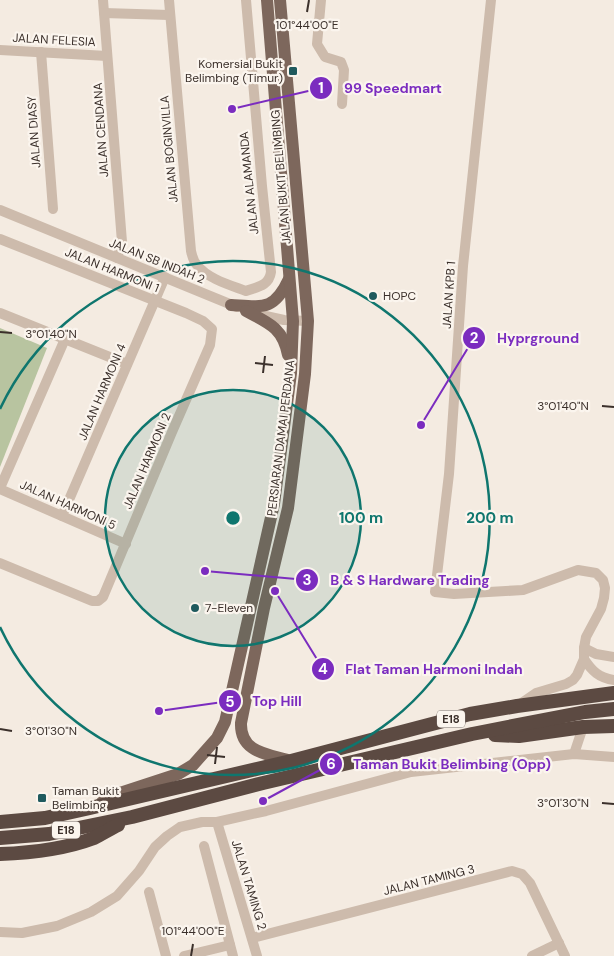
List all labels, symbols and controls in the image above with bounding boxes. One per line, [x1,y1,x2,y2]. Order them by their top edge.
text: 101°44'00"E [276,17,339,33]
street label: JALAN FELESIA [12,30,96,50]
place label: Komersial Bukit Belimbing (Timur) [185,56,283,86]
marker: Komersial Bukit Belimbing (Timur) [287,65,299,77]
callout: 99 Speedmart [309,73,451,102]
text: 1 [318,78,324,98]
text: 99 Speedmart [344,79,442,97]
street label: JALAN CENDANA [90,82,112,178]
street label: JALAN BOGINVILLA [156,95,182,203]
street label: JALAN DIASY [24,96,44,168]
street label: JALAN BUKIT BELIMBING [267,109,295,245]
street label: JALAN ALAMANDA [236,131,262,235]
street label: JALAN SB INDAH 2 [107,235,207,288]
street label: JALAN HARMONI 1 [63,244,161,296]
street label: JALAN KPB 1 [439,261,459,329]
place label: HOPC [383,288,416,304]
marker: HOPC [367,290,379,302]
callout: Hyprground [462,323,589,352]
text: 3°01'40"N [25,326,77,342]
text: 2 [470,328,479,348]
text: Hyprground [497,329,579,347]
street label: JALAN HARMONI 4 [74,341,130,443]
street label: PERSIARAN DAMAI PERDANA [263,359,299,517]
text: 3°01'40"N [537,398,589,414]
street label: JALAN HARMONI 2 [119,410,175,512]
street label: JALAN HARMONI 5 [17,477,119,533]
text: 100 m [339,508,383,528]
text: 200 m [466,508,514,528]
centre of rings [224,509,242,527]
callout: B & S Hardware Trading [295,566,499,595]
text: 3 [302,570,312,590]
text: B & S Hardware Trading [330,571,490,589]
place label: 7-Eleven [205,600,253,616]
marker: 7-Eleven [189,602,201,614]
callout: Flat Taman Harmoni Indah [310,654,533,683]
text: 4 [318,659,328,679]
text: Flat Taman Harmoni Indah [345,660,523,678]
callout: Top Hill [217,687,312,716]
text: 5 [225,692,235,712]
text: Top Hill [252,692,302,710]
road number: E18 [437,711,465,728]
text: 3°01'30"N [25,723,77,739]
callout: Taman Bukit Belimbing (Opp) [318,749,561,778]
text: 6 [326,754,336,774]
text: Taman Bukit Belimbing (Opp) [353,755,551,773]
place label: Taman Bukit Belimbing [52,783,120,813]
marker: Taman Bukit Belimbing [36,792,48,804]
text: 3°01'30"N [537,795,589,811]
road number: E18 [52,822,80,838]
street label: JALAN TAMING 2 [228,838,270,932]
street label: JALAN TAMING 3 [382,861,476,899]
text: 101°44'00"E [162,923,225,939]

